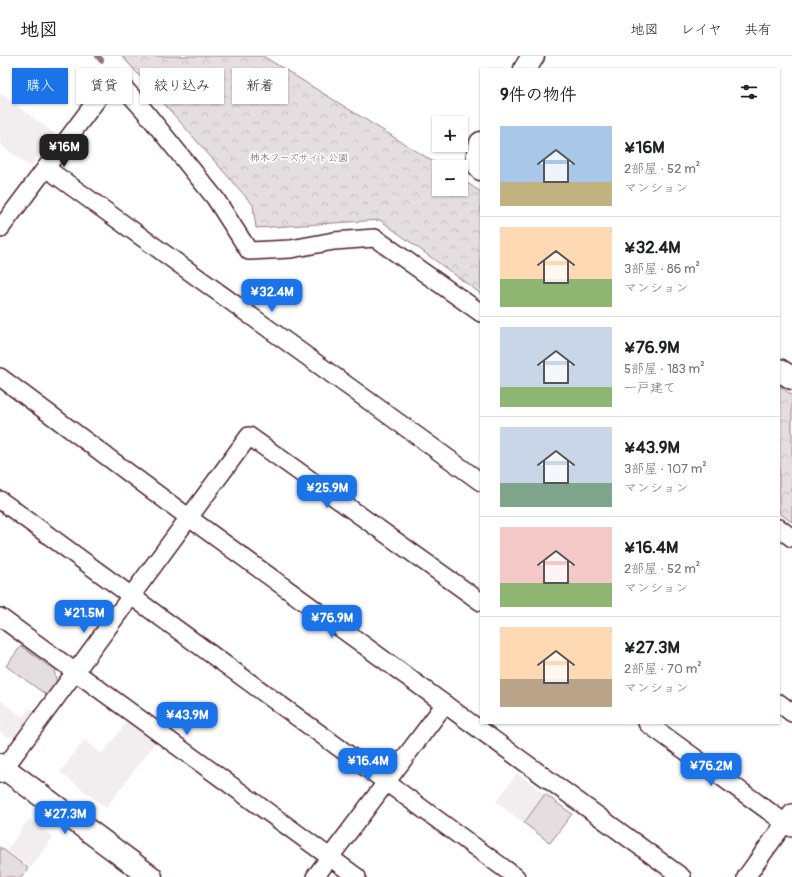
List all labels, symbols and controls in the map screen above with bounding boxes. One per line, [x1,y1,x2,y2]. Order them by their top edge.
text: 地図 [20,18,58,42]
text: 地図 [631,21,659,38]
text: レイヤ [681,21,722,38]
text: 共有 [744,21,772,38]
chip: 購入 [12,68,68,104]
chip: 賃貸 [76,68,132,104]
chip: 絞り込み [140,68,224,104]
chip: 新着 [232,68,288,104]
icon: filters [738,81,760,103]
text: 9件の物件 [500,84,577,105]
map controls [432,116,468,196]
button: + [432,116,468,152]
pin: ¥16M [40,134,88,168]
text: ¥16M [624,137,665,158]
text: ¥16M [48,139,80,155]
icon: home [532,142,580,190]
park label: 柿木フーズサイト公園 [250,152,348,164]
button: − [432,160,468,196]
text: 2部屋 · 52 m² [624,161,700,177]
text: マンション [624,180,688,196]
text: ¥32.4M [624,237,681,258]
icon: home [532,243,580,291]
text: 3部屋 · 86 m² [624,261,700,277]
pin: ¥32.4M [239,279,305,313]
text: マンション [624,280,688,296]
text: ¥32.4M [250,284,294,300]
text: ¥76.9M [624,337,679,358]
icon: home [532,343,580,391]
text: 5部屋 · 183 m² [624,361,705,377]
text: 一戸建て [624,380,676,396]
text: ¥43.9M [624,437,680,458]
icon: home [532,443,580,491]
text: 3部屋 · 107 m² [624,461,707,477]
pin: ¥25.9M [294,475,360,509]
text: ¥25.9M [306,480,348,496]
text: マンション [624,480,688,496]
text: ¥16.4M [624,537,678,558]
icon: home [532,543,580,591]
text: 2部屋 · 52 m² [624,561,700,577]
text: マンション [624,580,688,596]
pin: ¥21.5M [51,600,117,634]
text: ¥21.5M [64,605,104,621]
pin: ¥76.9M [299,605,365,639]
text: ¥76.9M [311,610,353,626]
text: ¥27.3M [624,637,680,658]
icon: home [532,643,580,691]
text: 2部屋 · 70 m² [624,661,702,677]
text: マンション [624,680,688,696]
pin: ¥43.9M [154,702,220,736]
text: ¥43.9M [166,707,208,723]
pin: ¥16.4M [335,748,401,782]
text: ¥16.4M [347,753,389,769]
pin: ¥76.2M [678,753,744,787]
text: ¥76.2M [690,758,732,774]
pin: ¥27.3M [32,801,98,835]
text: ¥27.3M [44,806,86,822]

